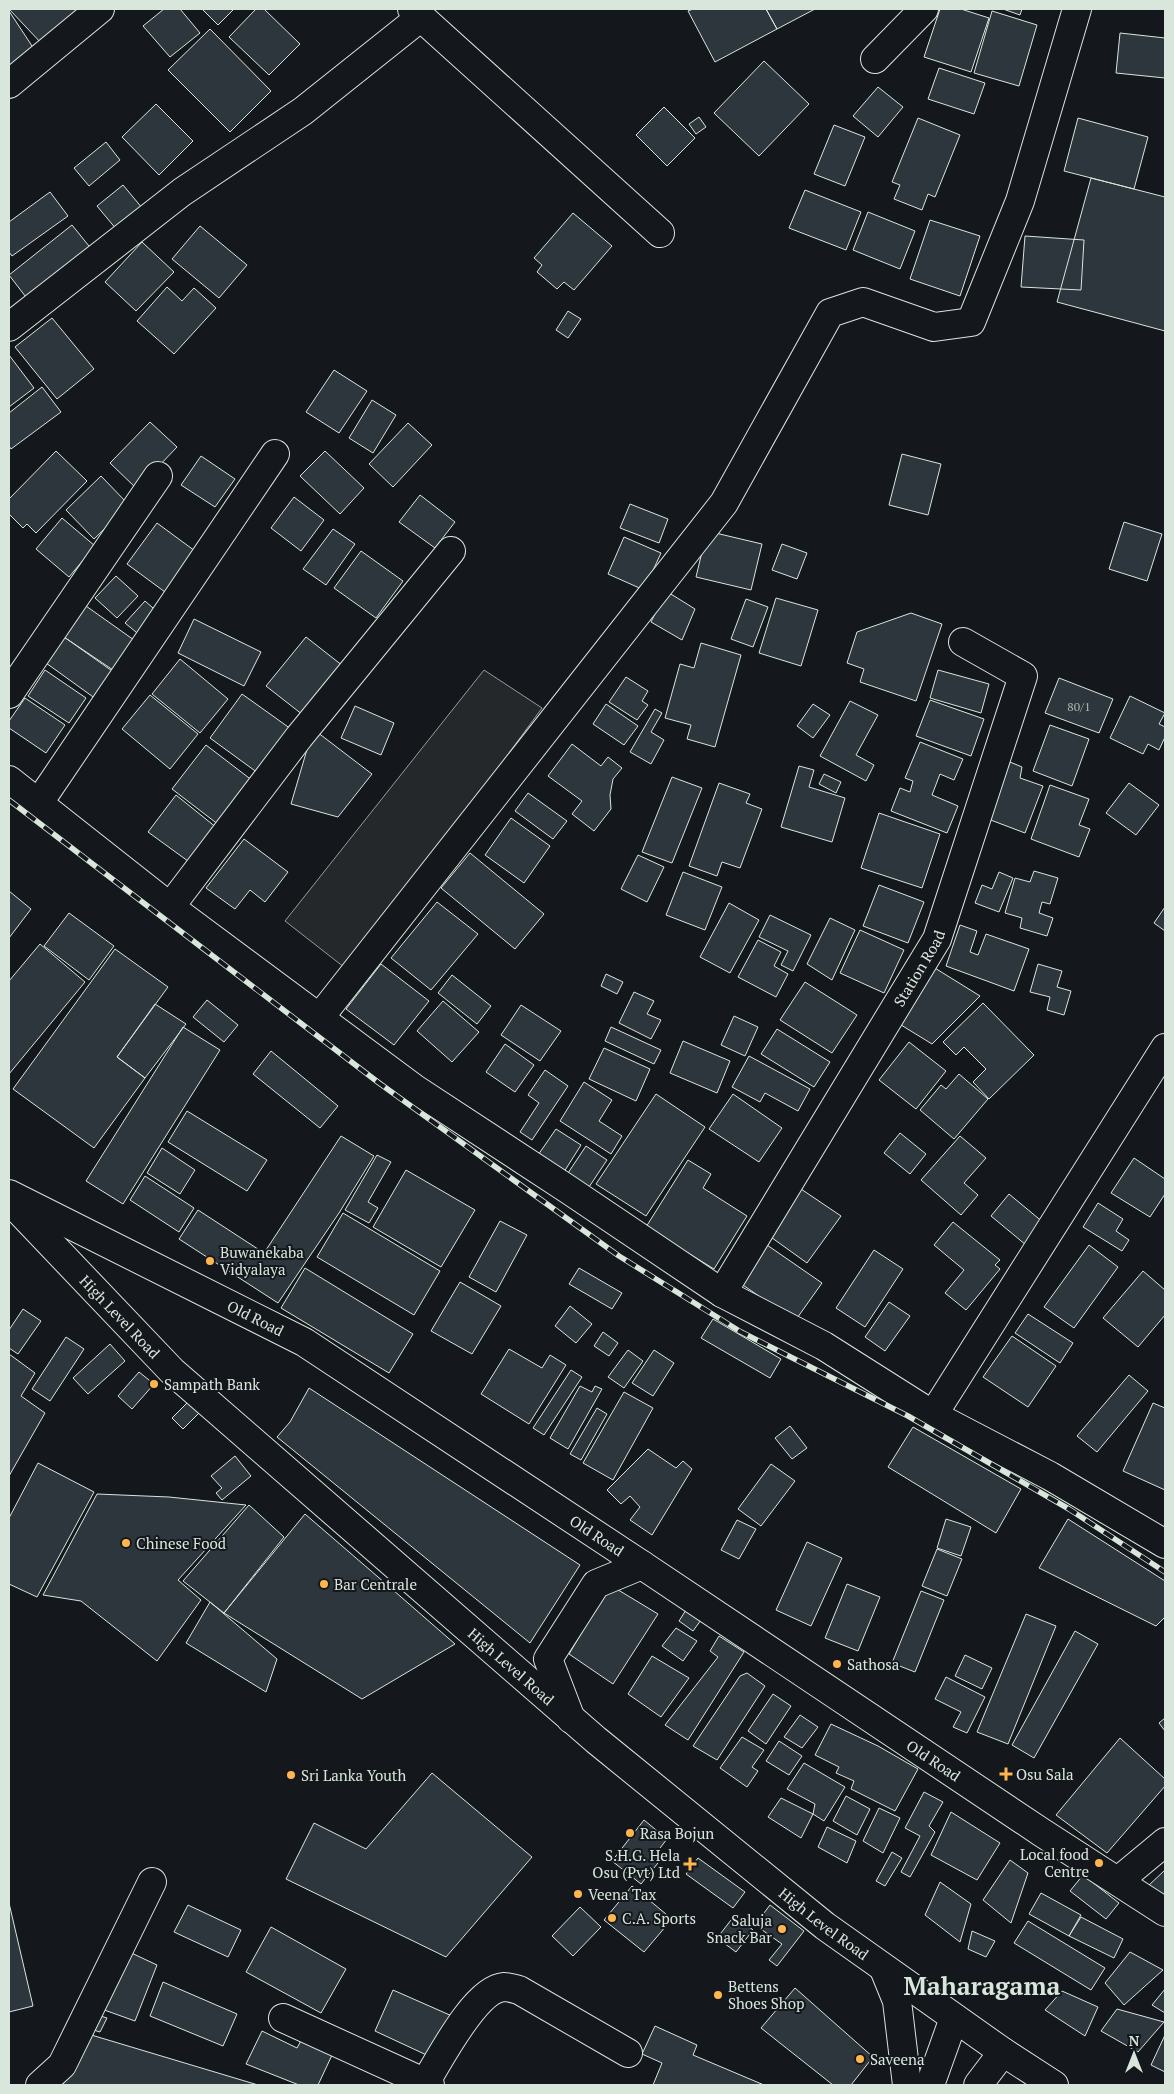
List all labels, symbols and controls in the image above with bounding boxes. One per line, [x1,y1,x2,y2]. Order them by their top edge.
house number: 80/1 [1067,699,1091,714]
street label: Station Road [888,928,949,1010]
place label: Buwanekaba Vidyalaya [220,1242,304,1279]
marker: Buwanekaba Vidyalaya [204,1255,216,1267]
street label: High Level Road [76,1271,165,1362]
street label: Old Road [224,1295,287,1340]
place label: Sampath Bank [164,1374,260,1394]
marker: Sampath Bank [148,1378,160,1390]
street label: Old Road [566,1510,628,1560]
place label: Chinese Food [136,1533,226,1553]
marker: Chinese Food [120,1537,132,1549]
place label: Bar Centrale [334,1574,417,1594]
marker: Bar Centrale [318,1578,330,1590]
street label: High Level Road [464,1623,559,1709]
place label: Sathosa [847,1654,900,1674]
marker: Sathosa [831,1658,843,1670]
street label: Old Road [903,1735,965,1786]
place label: Osu Sala [1016,1764,1074,1784]
place label: Sri Lanka Youth [301,1765,406,1785]
marker: Osu Sala [1000,1768,1012,1780]
marker: Sri Lanka Youth [285,1769,297,1781]
place label: Rasa Bojun [640,1823,714,1843]
marker: Rasa Bojun [624,1827,636,1839]
place label: Local food Centre [1020,1844,1089,1881]
place label: S.H.G. Hela Osu (Pvt) Ltd [592,1845,680,1882]
marker: Local food Centre [1093,1857,1105,1869]
marker: S.H.G. Hela Osu (Pvt) Ltd [684,1858,696,1870]
street label: High Level Road [775,1883,873,1964]
place label: Veena Tax [588,1884,657,1904]
marker: Veena Tax [572,1888,584,1900]
place label: C.A. Sports [622,1908,696,1928]
place label: Saluja Snack Bar [707,1910,772,1947]
marker: C.A. Sports [606,1912,618,1924]
marker: Saluja Snack Bar [776,1923,788,1935]
district label: Maharagama [904,1969,1060,2002]
place label: Bettens Shoes Shop [728,1976,804,2013]
marker: Bettens Shoes Shop [712,1989,724,2001]
north arrow [1109,2029,1159,2079]
text: N [1129,2031,1140,2050]
place label: Saveena [870,2049,925,2069]
marker: Saveena [854,2053,866,2065]

